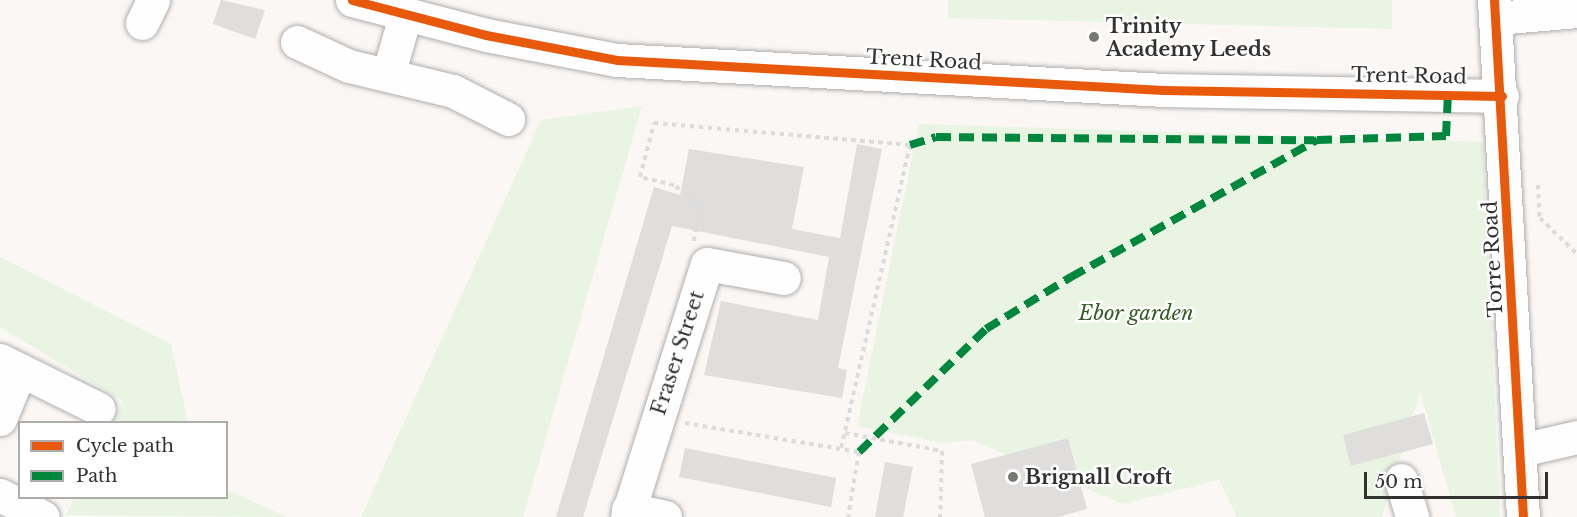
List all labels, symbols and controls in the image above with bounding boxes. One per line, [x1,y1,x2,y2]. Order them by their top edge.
place label: Trinity Academy Leeds [1106,14,1272,61]
marker: Trinity Academy Leeds [1087,30,1101,44]
street label: Trent Road [866,45,982,75]
street label: Trent Road [1351,63,1467,89]
street label: Torre Road [1478,200,1508,318]
street label: Fraser Street [647,288,709,418]
park label: Ebor garden [1078,301,1194,325]
legend [18,421,228,499]
text: Cycle path [76,435,174,457]
scale bar [1367,460,1552,498]
text: Path [76,465,117,487]
place label: Brignall Croft [1025,465,1172,489]
marker: Brignall Croft [1006,470,1020,484]
text: 50 m [1375,471,1423,493]

